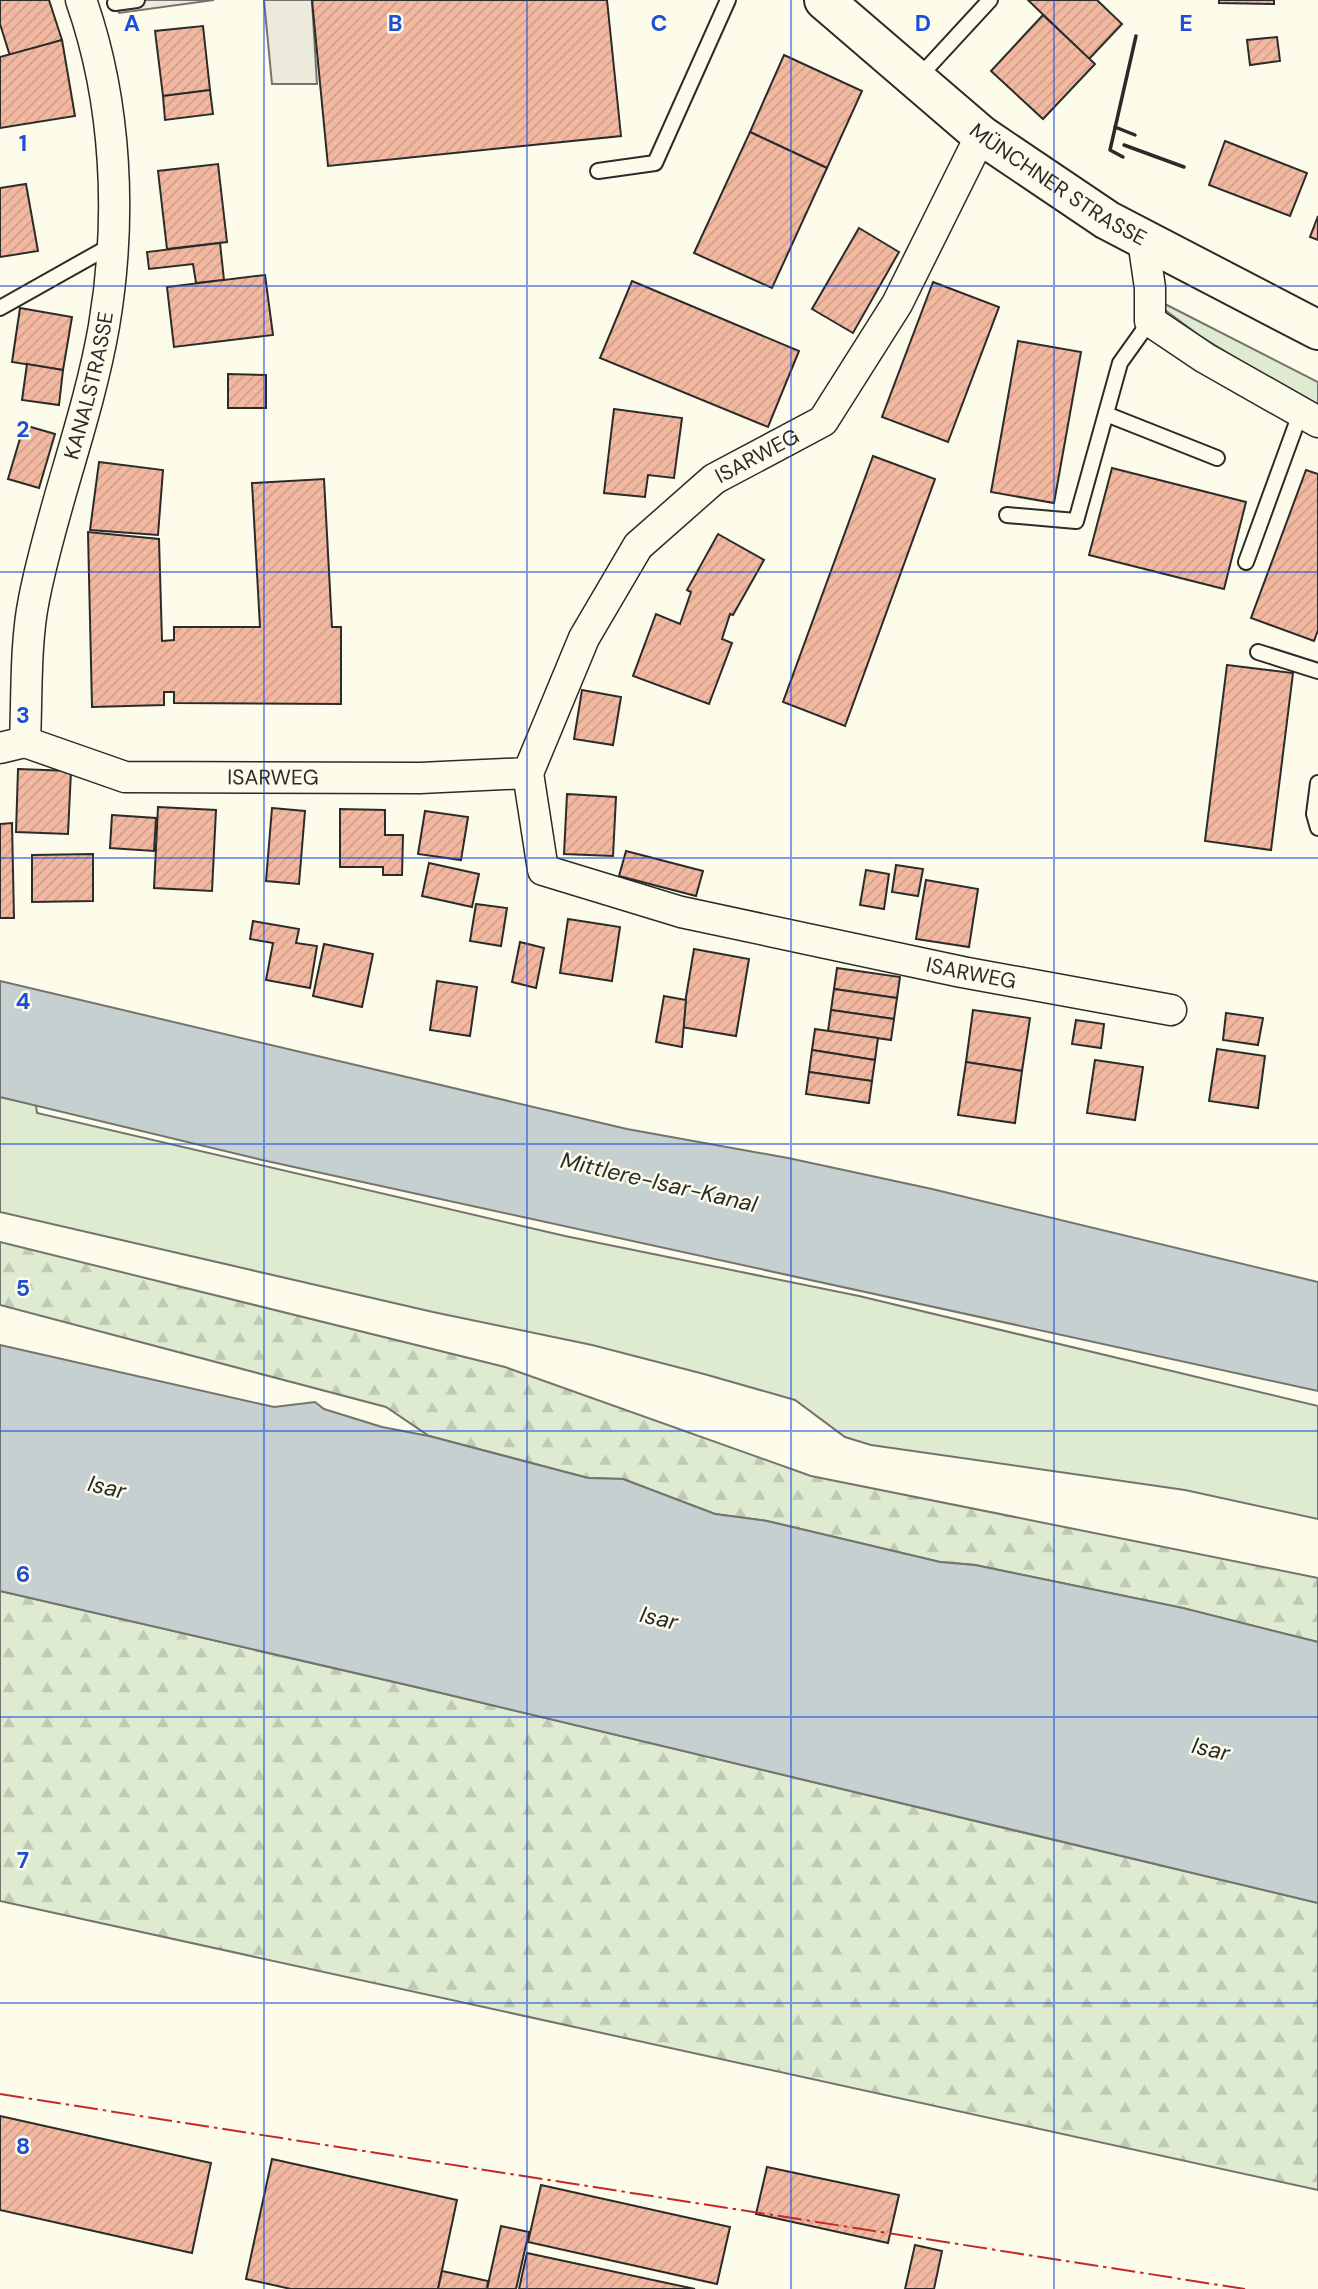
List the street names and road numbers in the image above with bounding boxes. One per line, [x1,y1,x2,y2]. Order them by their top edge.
street label: MÜNCHNER STRASSE [963,117,1152,252]
street label: KANALSTRASSE [57,309,120,463]
street label: ISARWEG [710,422,804,490]
street label: ISARWEG [227,763,319,792]
street label: ISARWEG [923,951,1019,996]

